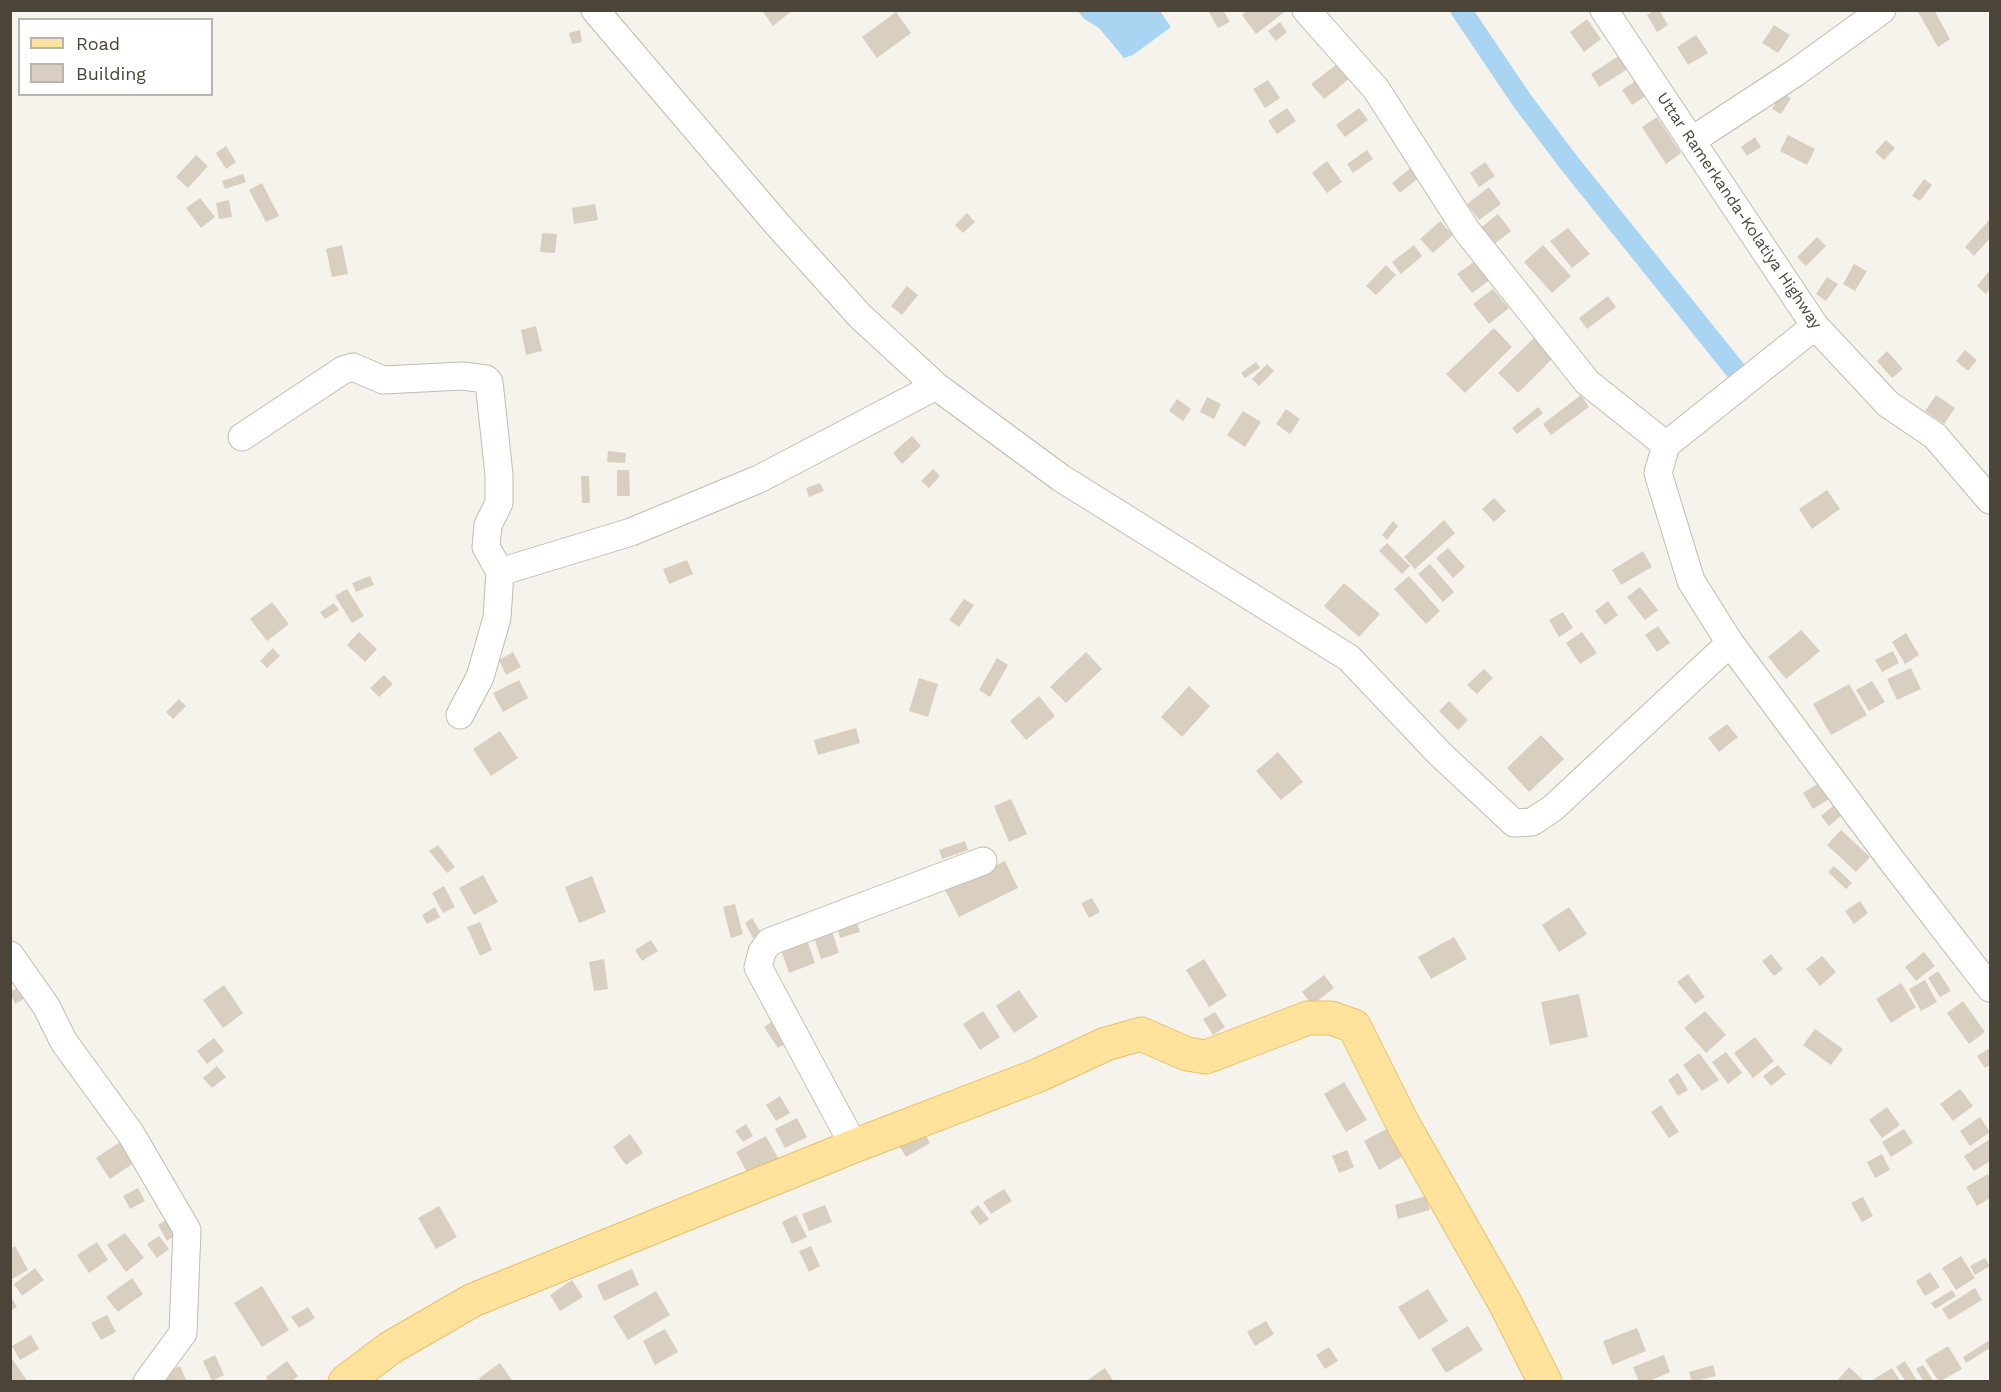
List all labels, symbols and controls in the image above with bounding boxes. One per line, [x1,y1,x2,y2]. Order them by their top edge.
legend [18,18,213,96]
text: Road [76,33,120,54]
text: Building [76,63,146,84]
street label: Uttar Ramerkanda-Kolatiya Highway [1652,89,1826,333]

